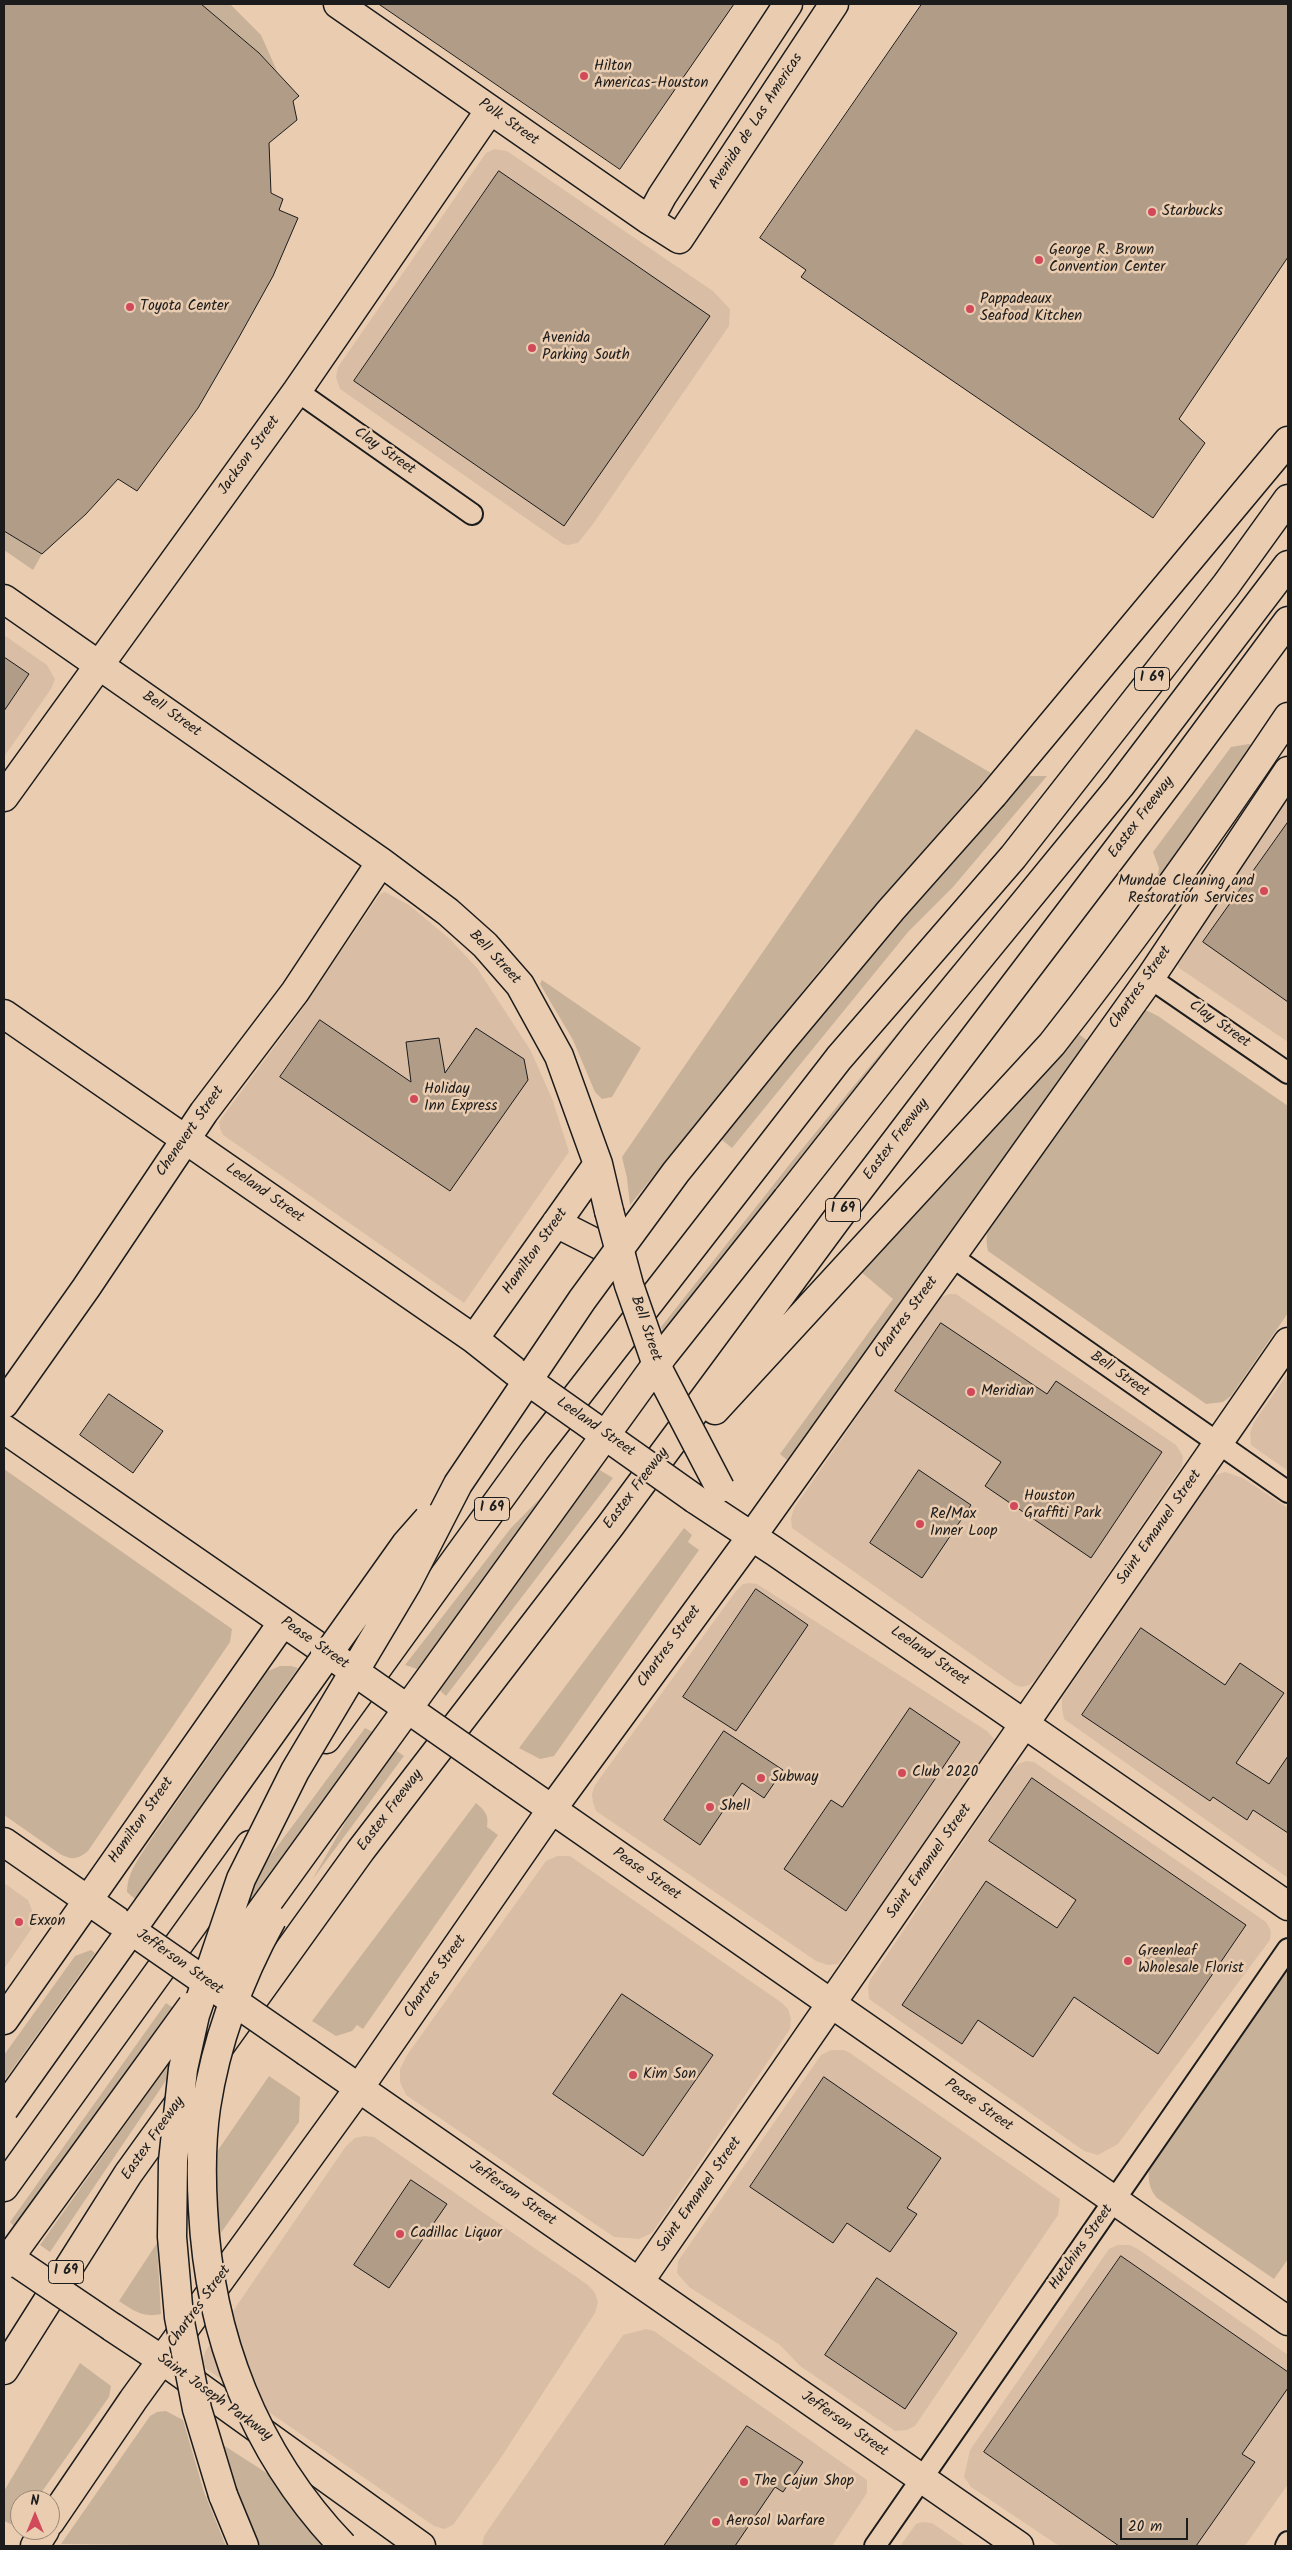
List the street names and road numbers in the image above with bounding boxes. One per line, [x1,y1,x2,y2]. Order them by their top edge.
street label: Avenida de Las Americas [706,51,808,193]
street label: Polk Street [474,96,542,150]
street label: Jackson Street [215,413,285,499]
street label: Clay Street [350,424,418,480]
road number: I 69 [1134,668,1170,691]
street label: Bell Street [138,688,204,742]
street label: Eastex Freeway [1105,774,1179,862]
street label: Bell Street [464,927,524,989]
street label: Chartres Street [1106,943,1176,1033]
street label: Clay Street [1185,997,1253,1053]
street label: Chenevert Street [153,1083,229,1181]
street label: Eastex Freeway [860,1096,934,1184]
street label: Leeland Street [221,1160,307,1228]
road number: I 69 [826,1198,860,1222]
street label: Hamilton Street [500,1206,572,1298]
street label: Chartres Street [871,1273,943,1363]
street label: Bell Street [625,1294,665,1364]
street label: Bell Street [1086,1348,1152,1402]
street label: Leeland Street [552,1394,638,1462]
street label: Eastex Freeway [600,1445,674,1533]
street label: Saint Emanuel Street [1114,1467,1206,1589]
road number: I 69 [474,1498,510,1520]
street label: Chartres Street [634,1602,706,1692]
street label: Pease Street [276,1614,352,1674]
street label: Leeland Street [886,1623,972,1691]
street label: Eastex Freeway [354,1767,428,1855]
street label: Hamilton Street [106,1775,178,1867]
street label: Saint Emanuel Street [884,1801,976,1923]
street label: Pease Street [608,1845,684,1905]
street label: Jefferson Street [132,1926,226,2000]
street label: Chartres Street [401,1932,471,2022]
street label: Pease Street [940,2076,1016,2136]
street label: Eastex Freeway [119,2094,189,2184]
street label: Saint Emanuel Street [654,2134,746,2256]
street label: Jefferson Street [465,2157,559,2231]
street label: Hutchins Street [1046,2202,1118,2294]
road number: I 69 [48,2260,84,2284]
street label: Chartres Street [164,2262,236,2352]
street label: Saint Joseph Parkway [153,2350,275,2446]
street label: Jefferson Street [797,2388,891,2462]

